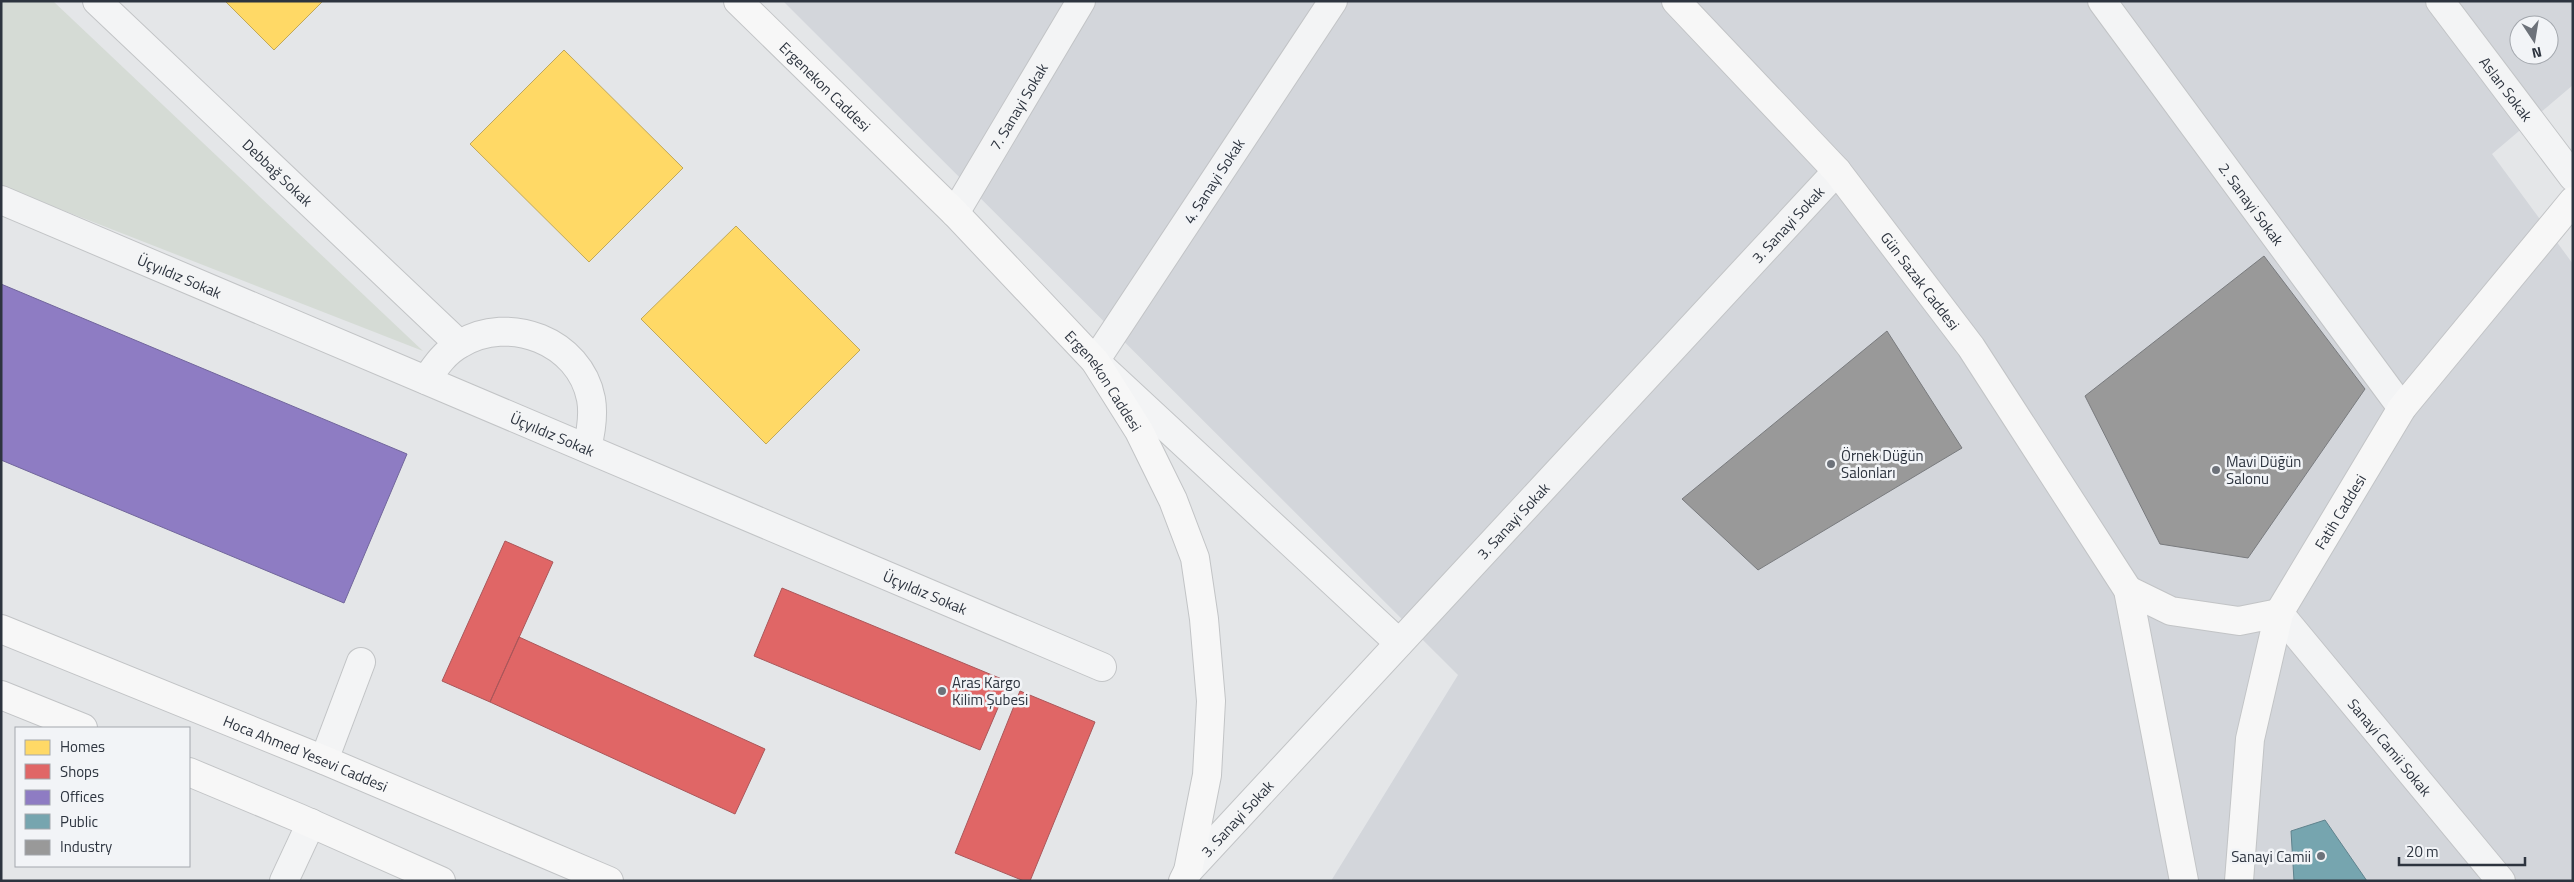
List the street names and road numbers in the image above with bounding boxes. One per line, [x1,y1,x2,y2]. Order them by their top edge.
street label: Ergenekon Caddesi [774,36,876,136]
street label: Aslan Sokak [2474,51,2538,126]
street label: 7. Sanayi Sokak [983,58,1053,154]
street label: Debbağ Sokak [237,133,318,211]
street label: 4. Sanayi Sokak [1178,134,1250,228]
street label: 2. Sanayi Sokak [2213,158,2290,250]
street label: 3. Sanayi Sokak [1746,180,1829,268]
street label: Gün Sazak Caddesi [1875,227,1966,335]
street label: Üçyıldız Sokak [134,248,225,304]
street label: Ergenekon Caddesi [1060,325,1148,436]
street label: Üçyıldız Sokak [507,406,598,462]
street label: Fatih Caddesi [2308,470,2371,554]
street label: 3. Sanayi Sokak [1471,477,1555,564]
street label: Üçyıldız Sokak [880,564,971,620]
street label: Sanayi Camii Sokak [2343,693,2437,801]
street label: Hoca Ahmed Yesevi Caddesi [220,709,392,797]
street label: 3. Sanayi Sokak [1195,774,1279,862]

